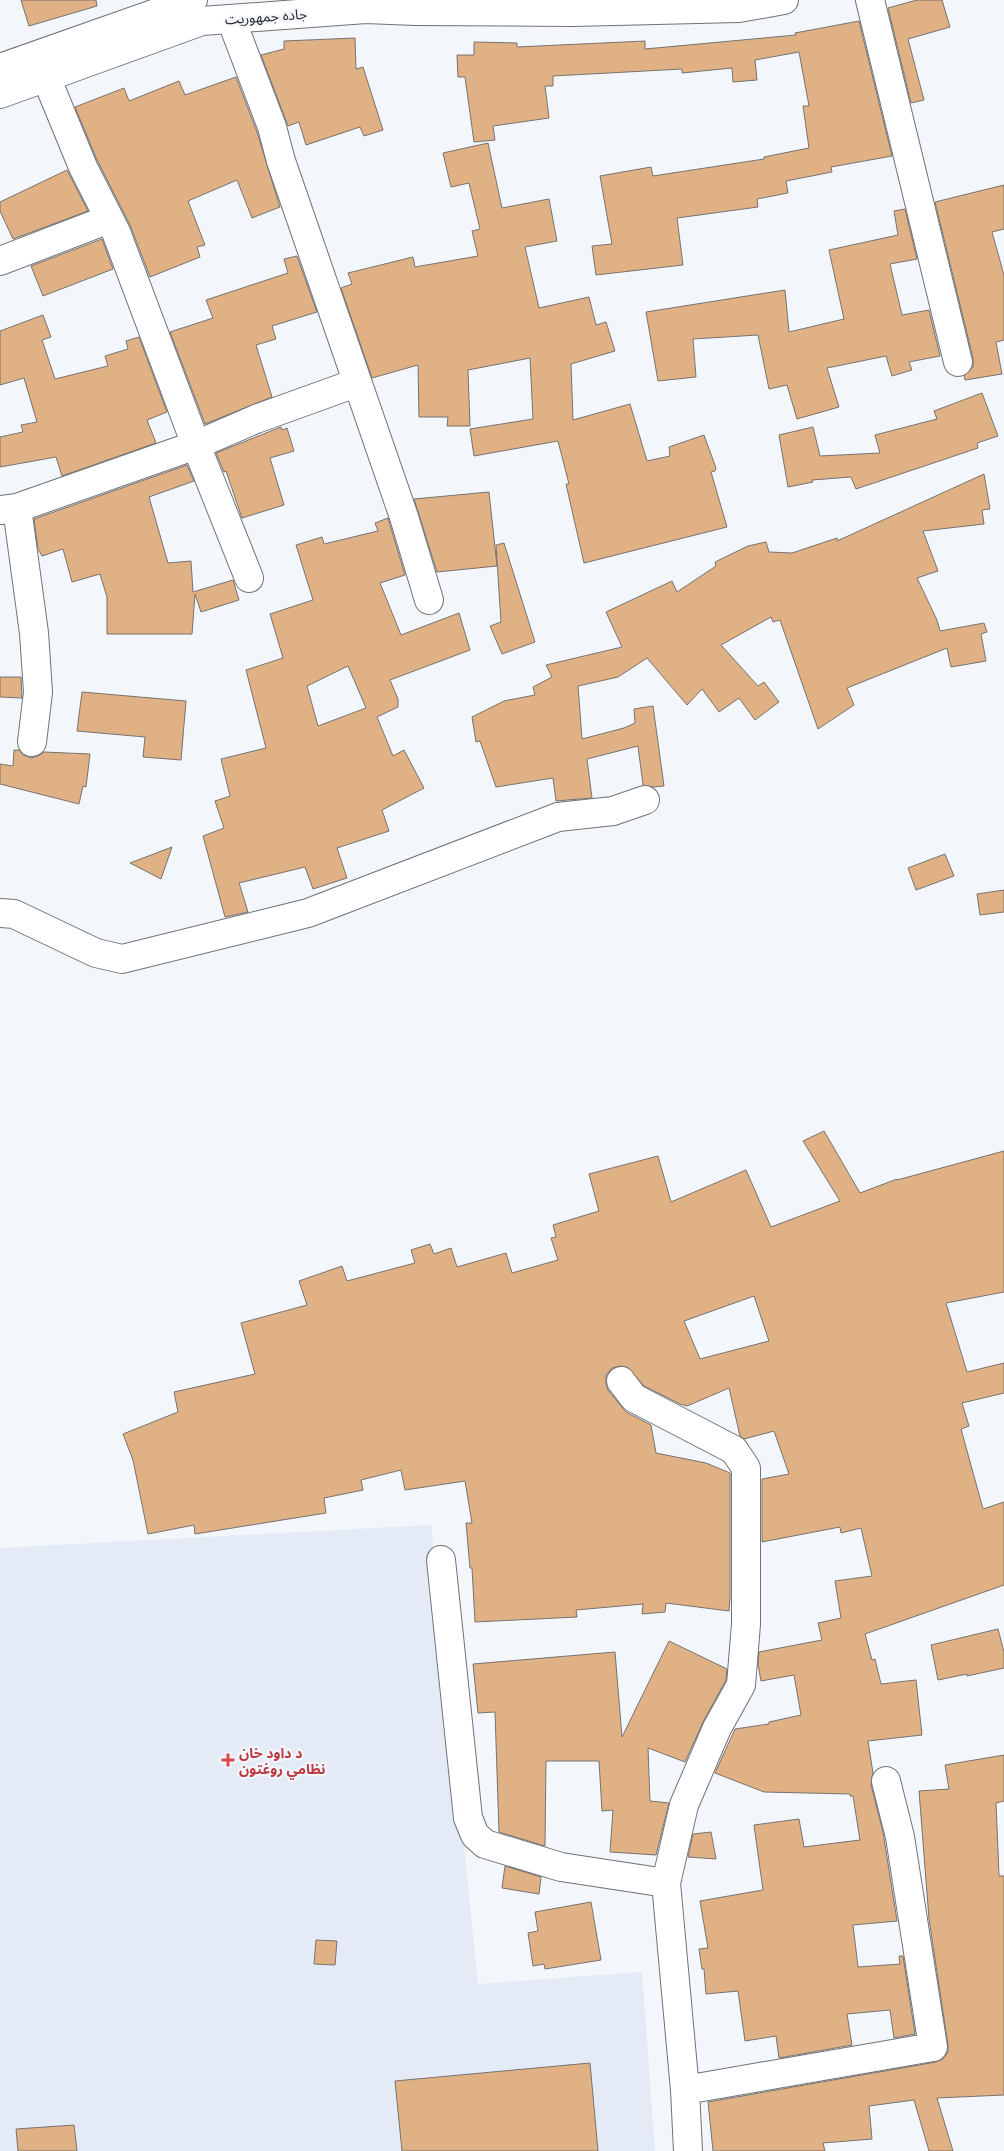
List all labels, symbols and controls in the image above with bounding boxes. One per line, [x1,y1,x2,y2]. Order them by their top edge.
street label: جاده جمهوریت [224,4,308,28]
place label: د داود خان نظامي روغتون [239,1743,325,1780]
marker: د داود خان نظامي روغتون [221,1753,235,1767]

